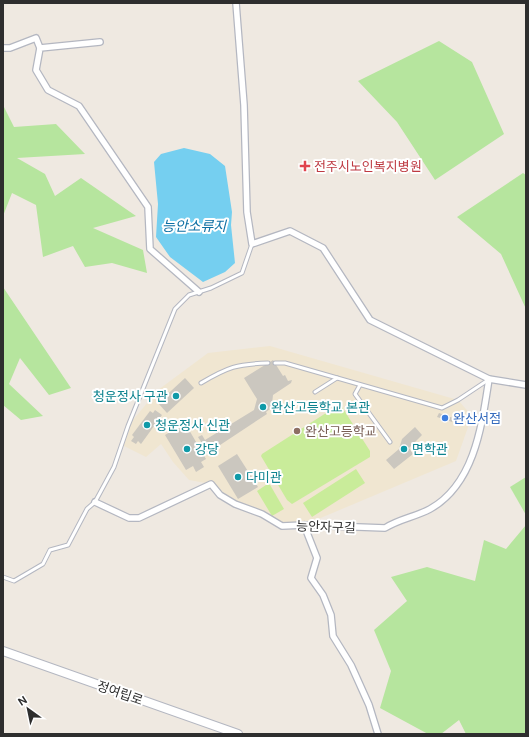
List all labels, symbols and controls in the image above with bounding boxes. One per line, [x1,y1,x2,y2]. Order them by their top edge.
place label: 전주시노인복지병원 [314,158,422,175]
marker: 전주시노인복지병원 [299,160,311,172]
water label: 능안소류지 [162,217,227,235]
place label: 청운정사 구관 [93,388,168,405]
marker: 청운정사 구관 [171,391,181,401]
place label: 완산고등학교 본관 [271,399,370,416]
marker: 완산고등학교 본관 [258,402,268,412]
place label: 완산서점 [453,410,501,427]
marker: 완산서점 [440,413,450,423]
place label: 청운정사 신관 [155,417,230,434]
marker: 청운정사 신관 [142,420,152,430]
place label: 완산고등학교 [305,423,377,440]
marker: 완산고등학교 [292,426,302,436]
place label: 강당 [195,441,219,458]
place label: 면학관 [412,441,448,458]
marker: 강당 [182,444,192,454]
marker: 면학관 [399,444,409,454]
place label: 다미관 [246,469,282,486]
marker: 다미관 [233,472,243,482]
street label: 능안자구길 [296,517,356,537]
street label: 정여립로 [95,677,145,709]
north arrow [8,689,48,729]
text: N [15,693,30,709]

